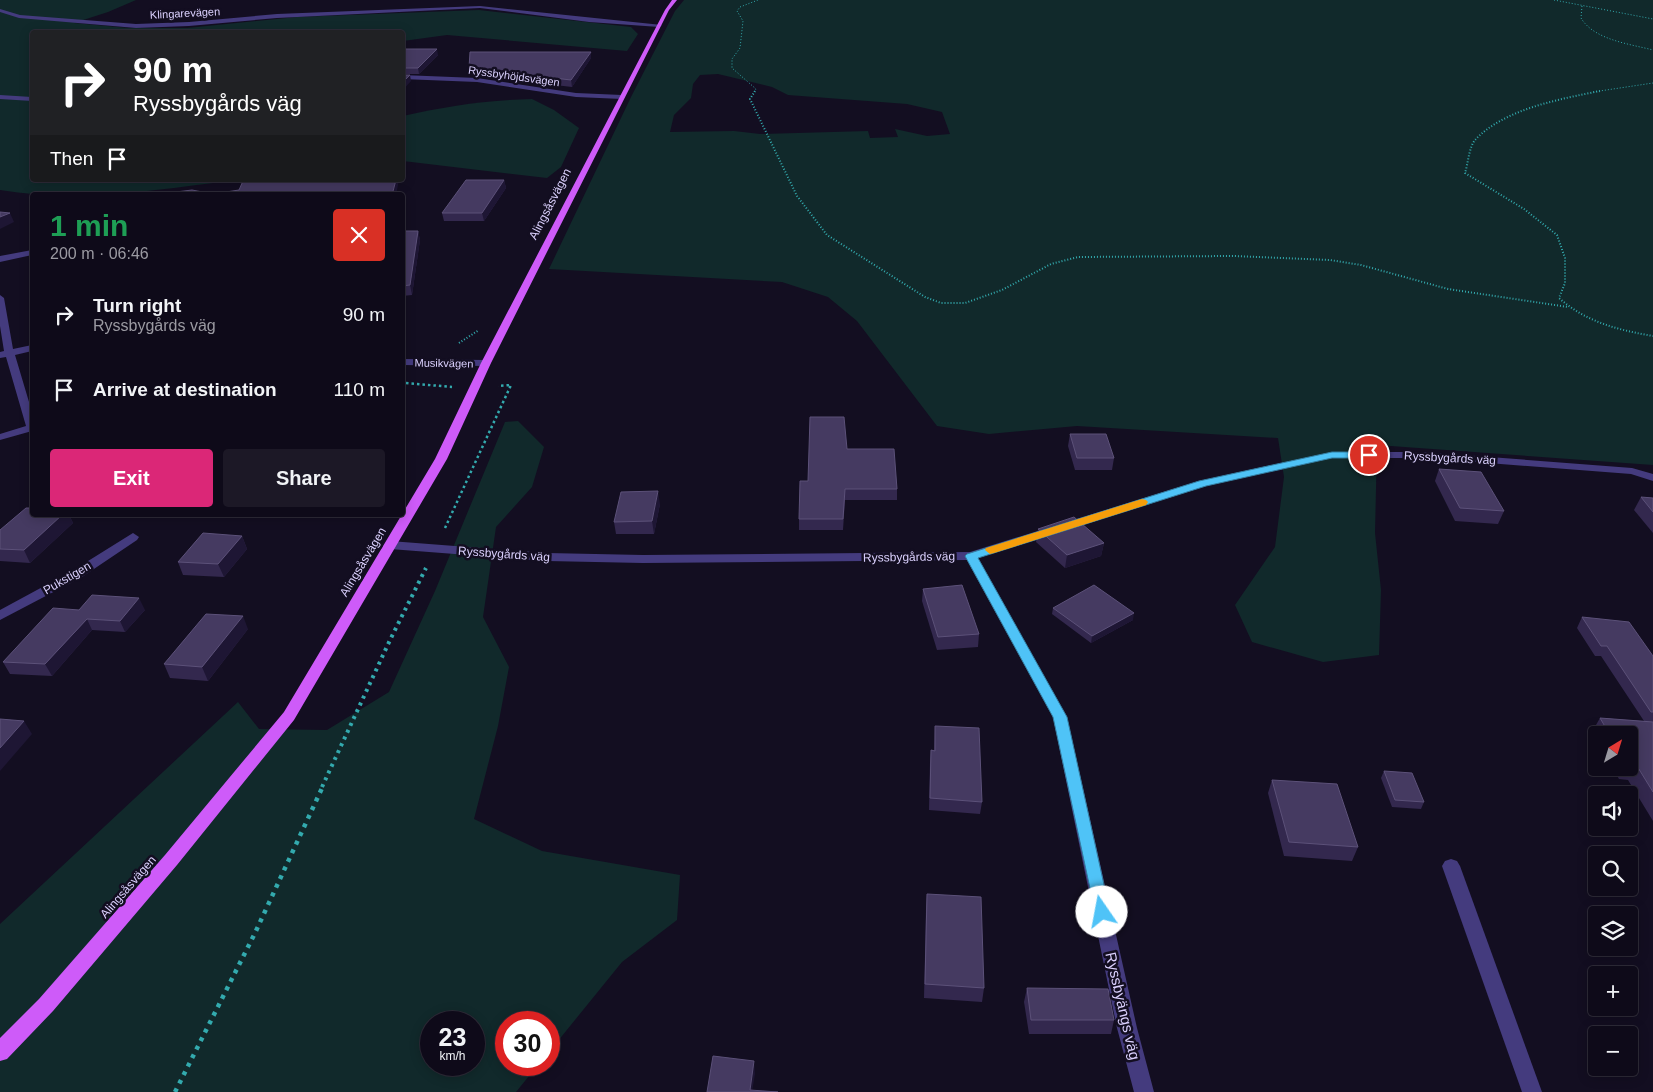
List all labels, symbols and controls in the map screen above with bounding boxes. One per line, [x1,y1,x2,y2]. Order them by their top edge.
street label: Klingarevägen [150,5,220,21]
icon: right [50,50,115,115]
text: 90 m [133,50,213,89]
street label: Ryssbyhöjdsvägen [467,64,561,88]
text: Ryssbygårds väg [133,91,302,116]
icon: arrive [103,145,131,173]
text: Then [50,148,93,169]
street label: Alingsåsvägen [526,166,574,242]
text: 1 min [50,209,128,242]
button: close [333,209,385,261]
text: 200 m · 06:46 [50,245,149,262]
text: Turn right [93,295,181,316]
icon: right [50,301,78,329]
text: 90 m [343,304,385,325]
text: Ryssbygårds väg [93,317,216,334]
street label: Musikvägen [415,356,473,370]
icon: arrive [50,376,78,404]
text: Arrive at destination [93,379,277,400]
text: 110 m [334,379,385,400]
pin [1348,434,1390,476]
icon: arrive [1355,441,1383,469]
button: Exit [50,449,213,507]
button: Share [223,449,385,507]
street label: Ryssbygårds väg [1404,449,1496,467]
street label: Alingsåsvägen [337,525,389,599]
street label: Ryssbygårds väg [458,544,550,564]
street label: Ryssbygårds väg [863,549,955,565]
street label: Pukstigen [41,559,93,597]
north arrow [1588,726,1638,776]
map controls [1588,726,1638,1076]
button: sound [1588,786,1638,836]
button: search [1588,846,1638,896]
street label: Alingsåsvägen [97,853,159,921]
position arrow [1075,885,1127,937]
button: layers [1588,906,1638,956]
street label: Ryssbyängs väg [1102,950,1144,1062]
button: + [1588,966,1638,1016]
speed limit sign: 30 [495,1011,560,1076]
text: 23 [439,1023,466,1051]
button: − [1588,1026,1638,1076]
text: km/h [439,1049,466,1063]

